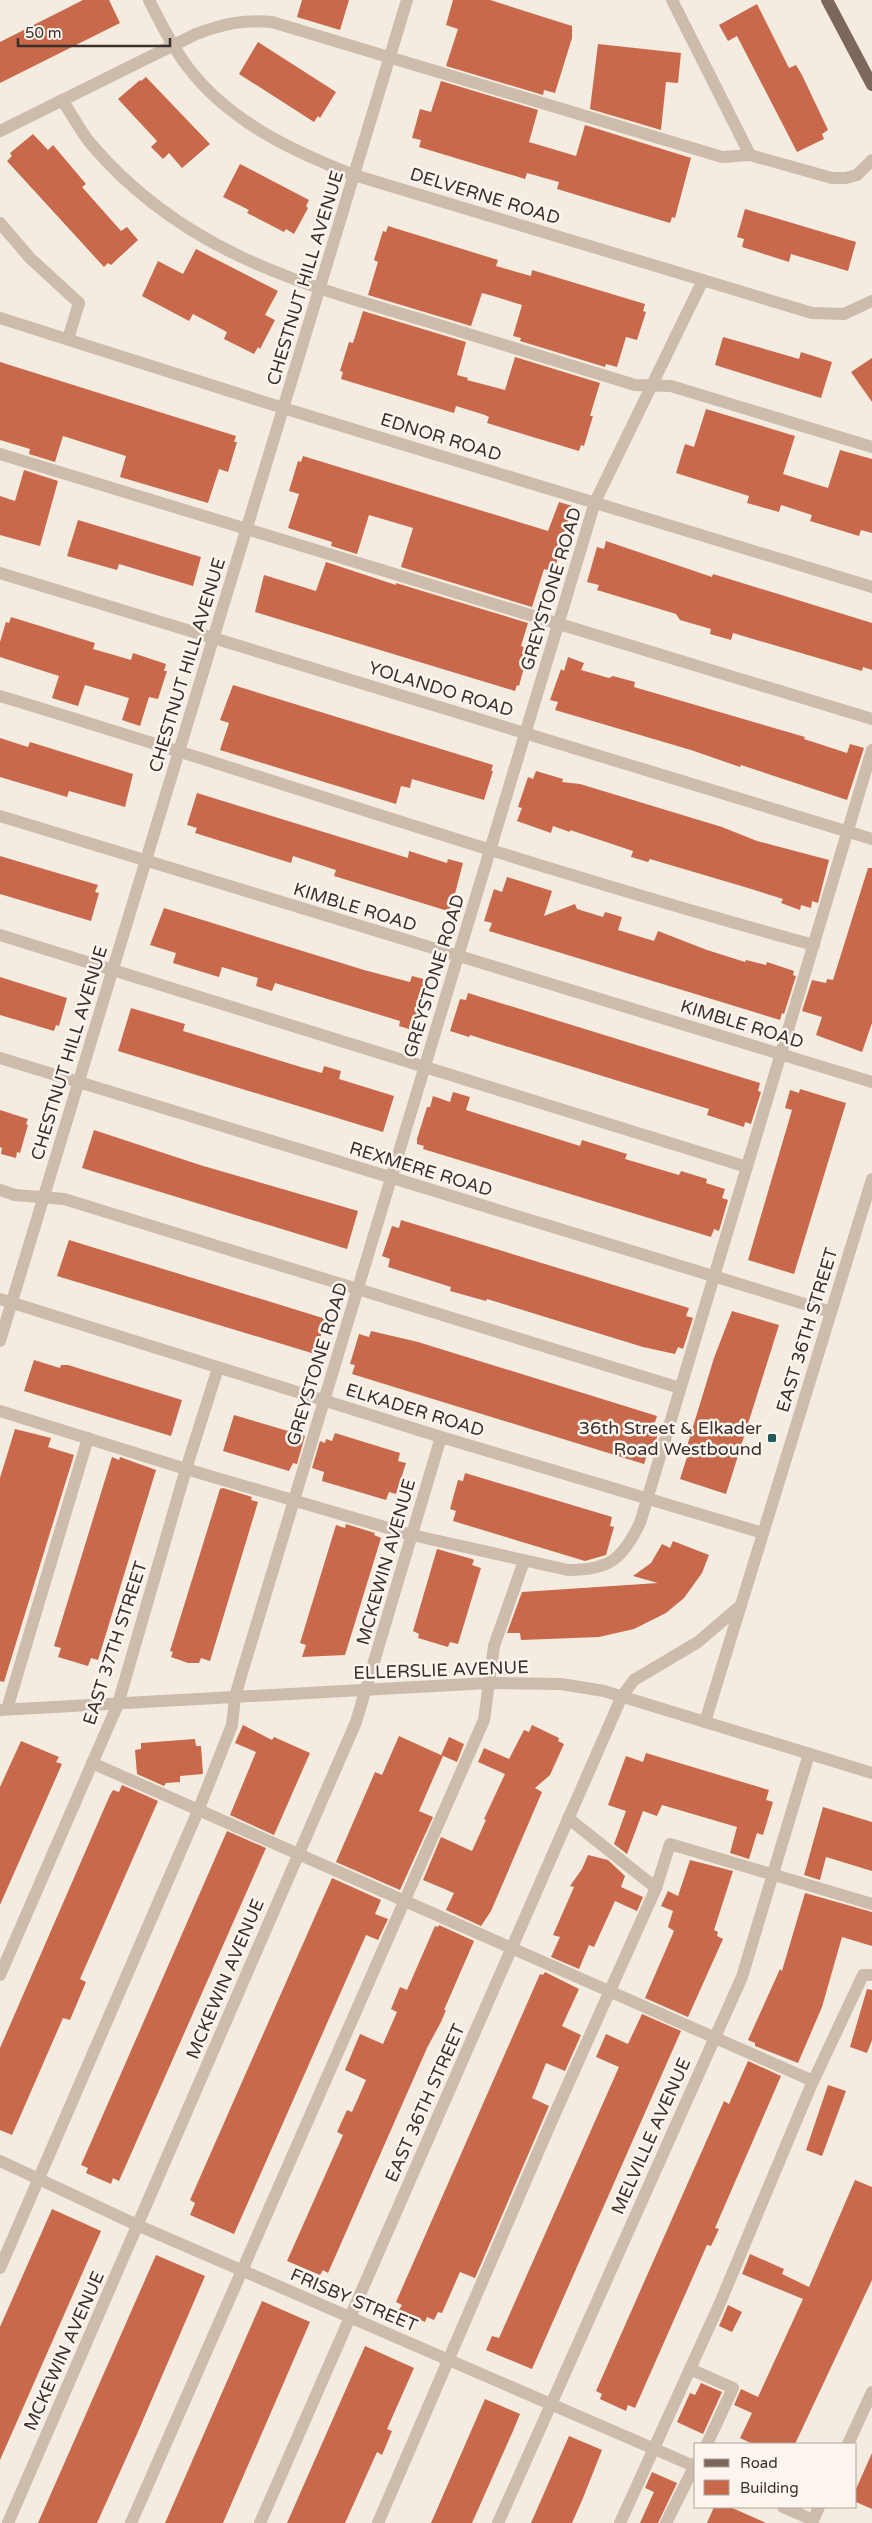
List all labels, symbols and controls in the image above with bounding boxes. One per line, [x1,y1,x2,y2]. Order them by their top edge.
scale bar [18,15,170,47]
text: 50 m [25,24,62,42]
street label: DELVERNE ROAD [407,163,563,229]
street label: CHESTNUT HILL AVENUE [262,168,348,388]
street label: EDNOR ROAD [378,408,504,466]
street label: GREYSTONE ROAD [516,505,586,673]
street label: CHESTNUT HILL AVENUE [144,555,230,775]
street label: YOLANDO ROAD [366,656,516,722]
street label: KIMBLE ROAD [291,878,419,936]
street label: GREYSTONE ROAD [399,892,469,1060]
street label: CHESTNUT HILL AVENUE [26,943,112,1163]
street label: KIMBLE ROAD [678,995,806,1053]
street label: REXMERE ROAD [347,1137,495,1201]
street label: EAST 36TH STREET [771,1245,843,1415]
street label: GREYSTONE ROAD [282,1280,352,1448]
street label: ELKADER ROAD [343,1378,487,1442]
place label: 36th Street & Elkader Road Westbound [579,1417,762,1460]
marker: 36th Street & Elkader Road Westbound [766,1432,778,1444]
street label: MCKEWIN AVENUE [352,1476,420,1648]
street label: EAST 37TH STREET [78,1558,152,1728]
street label: ELLERSLIE AVENUE [353,1656,529,1684]
street label: MCKEWIN AVENUE [181,1895,269,2063]
street label: EAST 36TH STREET [380,2020,470,2186]
street label: MELVILLE AVENUE [607,2054,695,2218]
street label: FRISBY STREET [287,2263,421,2337]
street label: MCKEWIN AVENUE [19,2268,109,2434]
legend [694,2443,857,2508]
text: Road [740,2454,778,2472]
text: Building [740,2479,799,2497]

